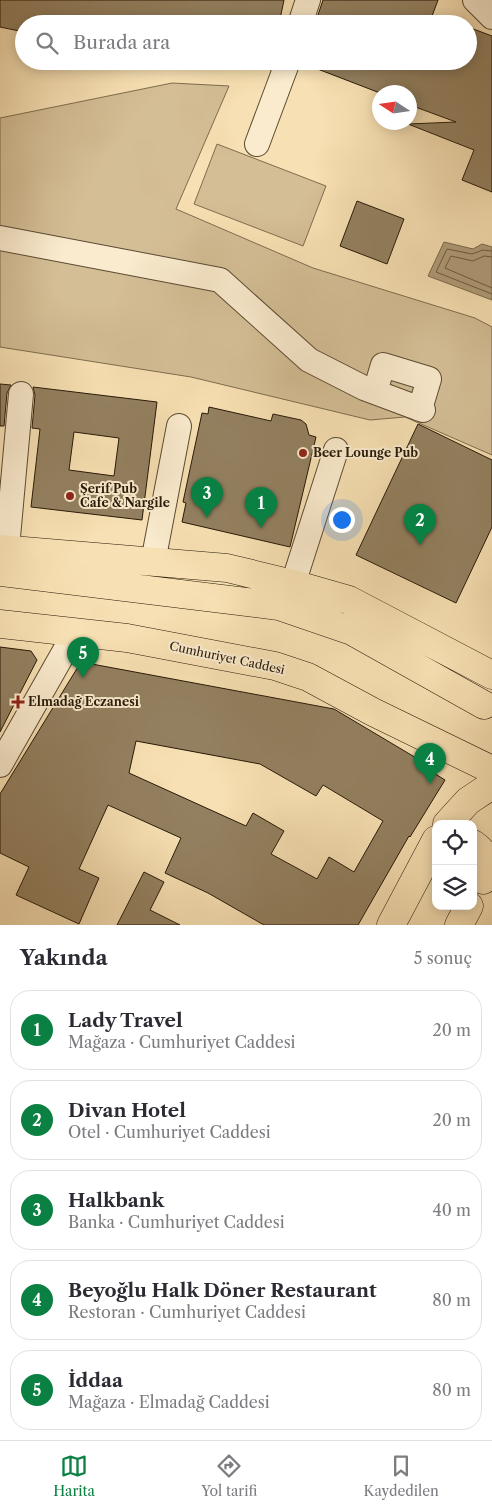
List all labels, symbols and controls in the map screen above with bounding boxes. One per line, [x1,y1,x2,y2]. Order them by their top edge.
search box [15,15,477,70]
icon: search [33,29,61,57]
text: Burada ara [73,31,170,54]
north arrow [372,85,417,130]
place label: Beer Lounge Pub [313,445,418,460]
marker: Beer Lounge Pub [297,447,309,459]
pin: 3 [191,477,223,518]
place label: Şerif Pub Cafe & Nargile [80,481,170,510]
pin: 1 [245,487,277,528]
marker: Şerif Pub Cafe & Nargile [64,490,76,502]
pin: 2 [404,504,436,545]
your location [329,507,355,533]
pin: 5 [67,637,99,678]
street label: Cumhuriyet Caddesi [168,638,287,677]
place label: Elmadağ Eczanesi [28,694,140,709]
marker: Elmadağ Eczanesi [12,696,24,708]
pin: 4 [414,743,446,784]
map controls [432,820,477,910]
button: locate [432,820,477,865]
button: layers [432,865,477,910]
text: Yakında [20,945,108,970]
text: 5 sonuç [414,948,472,968]
text: Lady Travel [68,1009,183,1032]
text: 1 [33,1020,41,1040]
text: 20 m [432,1020,471,1040]
text: Mağaza · Cumhuriyet Caddesi [68,1032,296,1052]
text: Divan Hotel [68,1099,186,1122]
text: 2 [32,1110,42,1130]
text: 20 m [432,1110,471,1130]
text: Otel · Cumhuriyet Caddesi [68,1122,271,1142]
text: Halkbank [68,1189,164,1212]
text: 3 [32,1200,42,1220]
text: 40 m [432,1200,471,1220]
text: Banka · Cumhuriyet Caddesi [68,1212,285,1232]
text: Beyoğlu Halk Döner Restaurant [68,1279,377,1302]
text: 4 [32,1290,42,1310]
text: 80 m [432,1290,471,1310]
text: Restoran · Cumhuriyet Caddesi [68,1302,306,1322]
text: İddaa [68,1369,123,1392]
text: 5 [33,1380,41,1400]
text: 80 m [432,1380,471,1400]
text: Mağaza · Elmadağ Caddesi [68,1392,270,1412]
tab: Harita [53,1452,95,1500]
tab: Yol tarifi [201,1452,257,1500]
tab: Kaydedilen [364,1452,439,1500]

